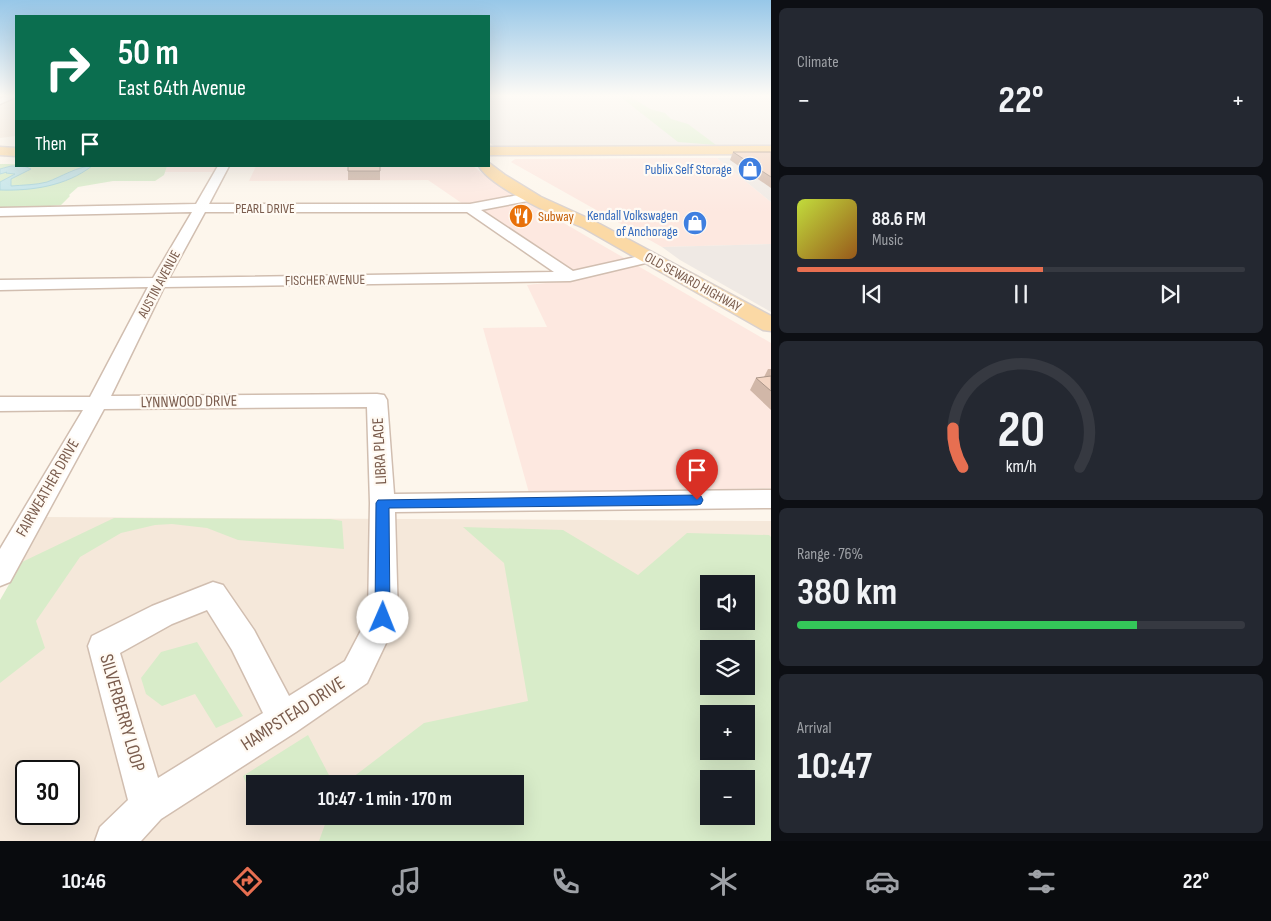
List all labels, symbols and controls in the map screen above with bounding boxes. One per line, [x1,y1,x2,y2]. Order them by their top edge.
text: 50 m [118,32,179,75]
icon: right [35,35,100,100]
text: Climate [797,53,839,72]
text: East 64th Avenue [118,75,246,102]
text: 22° [998,78,1044,123]
text: − [797,84,811,117]
text: + [1231,84,1245,117]
icon: arrive [76,130,104,158]
text: Then [35,133,66,156]
shop icon: Publix Self Storage [737,156,763,182]
place label: Publix Self Storage [645,161,732,178]
street label: PEARL DRIVE [235,200,295,217]
restaurant icon: Subway [508,203,534,229]
place label: Kendall Volkswagen of Anchorage [587,207,678,240]
place label: Subway [538,208,575,225]
text: 88.6 FM [872,208,926,231]
shop icon: Kendall Volkswagen of Anchorage [682,210,708,236]
text: Music [872,231,903,250]
street label: AUSTIN AVENUE [134,247,184,322]
street label: OLD SEWARD HIGHWAY [642,249,744,316]
street label: FISCHER AVENUE [285,271,365,289]
icon: previous [858,280,886,308]
icon: pause [1007,280,1035,308]
icon: next [1156,280,1184,308]
street label: LYNNWOOD DRIVE [140,392,238,412]
text: 20 [997,399,1045,462]
street label: LIBRA PLACE [369,417,391,485]
street label: FAIRWEATHER DRIVE [12,436,84,540]
pin [676,449,718,500]
icon: arrive [683,456,711,484]
text: km/h [1006,456,1036,477]
text: Range · 76% [797,545,863,564]
text: 380 km [797,570,897,615]
map controls [700,575,755,825]
button: sound [700,575,755,630]
position arrow [356,591,408,643]
button: layers [700,640,755,695]
street label: SILVERBERRY LOOP [94,652,150,774]
street label: HAMPSTEAD DRIVE [237,672,349,756]
button: + [700,705,755,760]
text: Arrival [797,719,831,738]
text: 10:47 [797,744,872,789]
speed limit sign: 30 [15,760,80,825]
button: − [700,770,755,825]
text: 10:47 · 1 min · 170 m [318,788,452,811]
icon: directions [230,864,265,899]
icon: music [389,864,424,899]
icon: phone [548,864,583,899]
icon: climate [706,864,741,899]
icon: car [865,864,900,899]
icon: filters [1024,864,1059,899]
text: 10:46 [62,868,106,895]
text: 22° [1183,868,1209,895]

